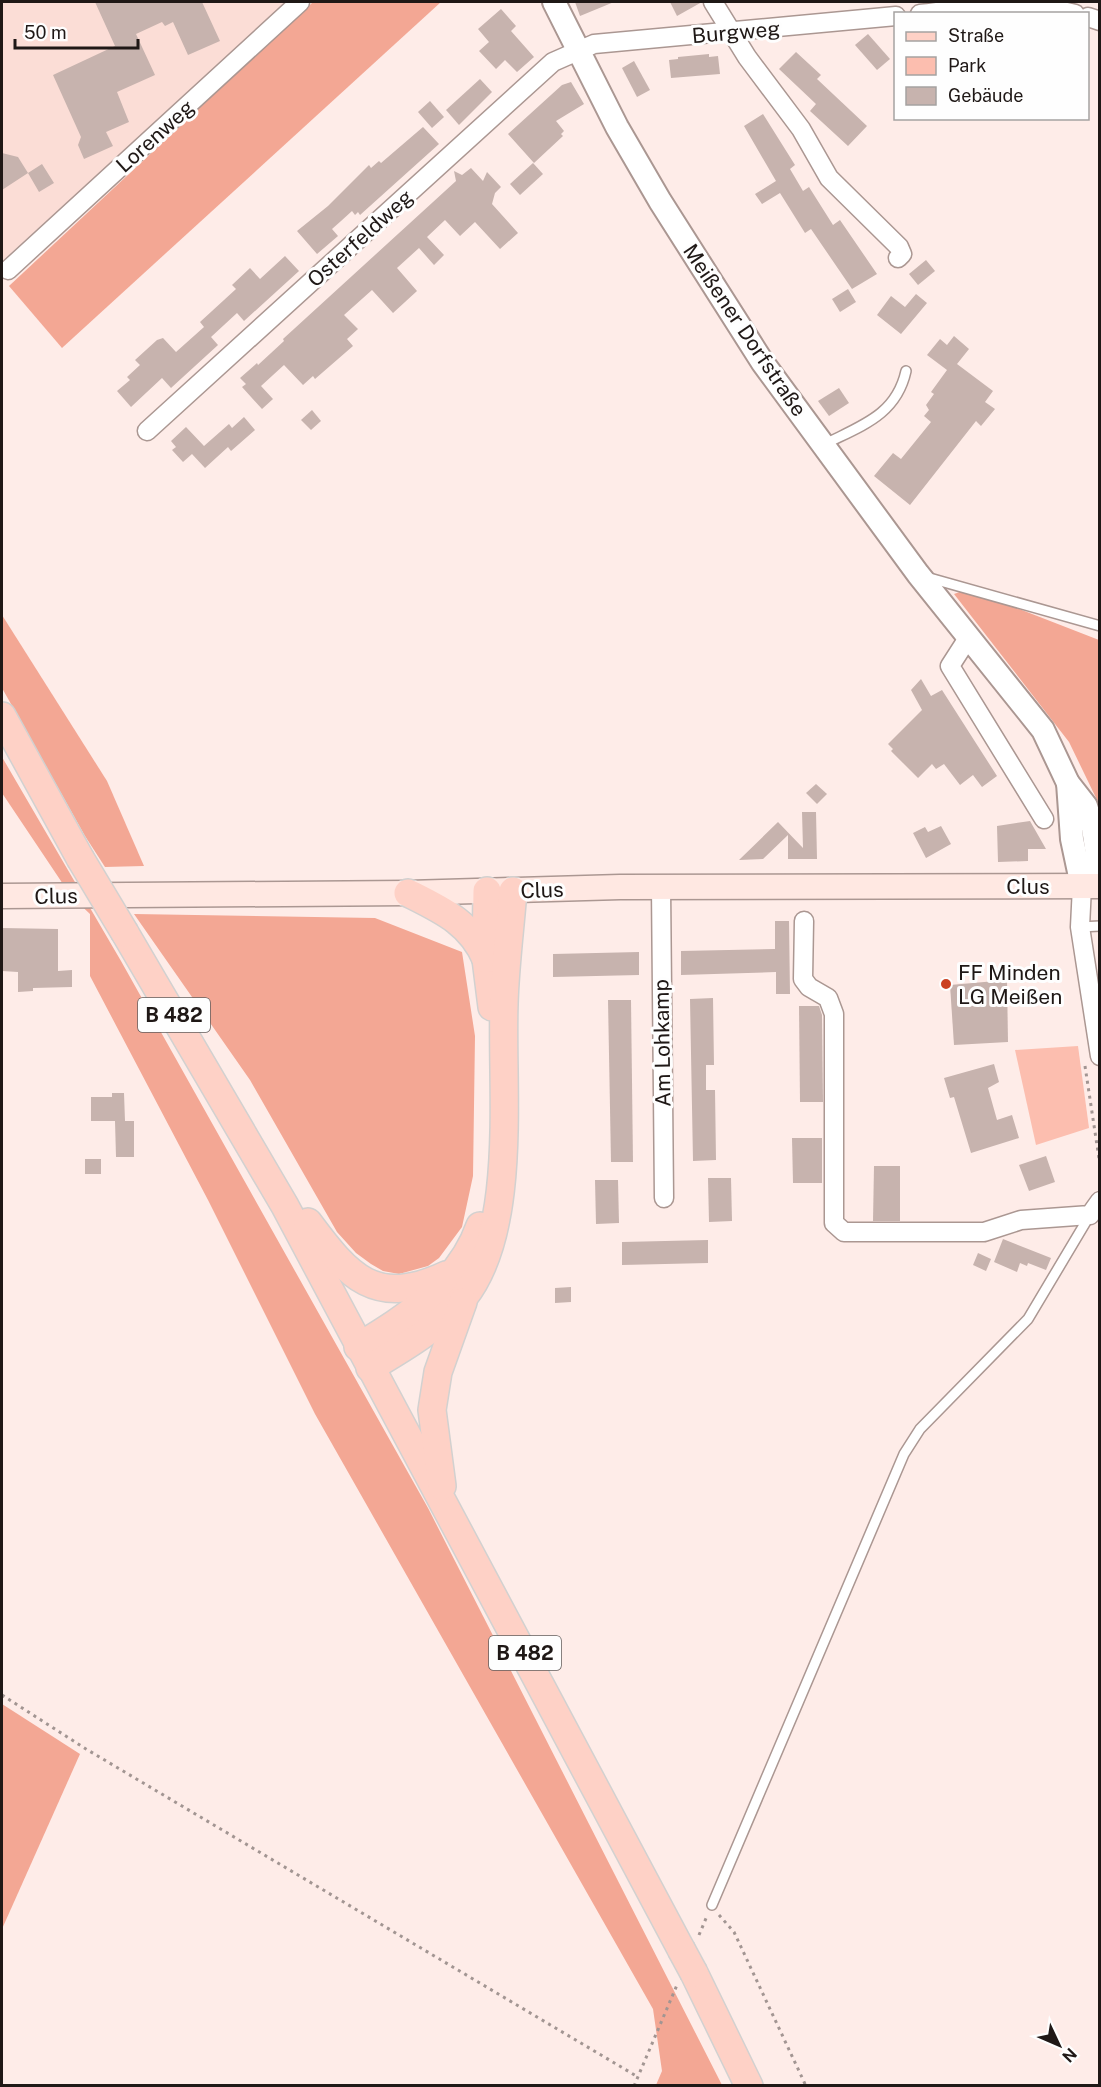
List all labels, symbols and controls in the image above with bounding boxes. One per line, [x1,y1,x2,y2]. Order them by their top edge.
scale bar [15,12,138,50]
legend [894,12,1089,120]
street label: Burgweg [691,16,781,48]
text: 50 m [24,22,67,43]
text: Straße [948,25,1004,46]
text: Park [948,55,986,76]
text: Gebäude [948,85,1023,106]
street label: Lorenweg [111,94,199,178]
street label: Osterfeldweg [302,184,418,292]
street label: Meißener Dorfstraße [678,239,812,421]
street label: Clus [1006,874,1050,899]
street label: Clus [520,877,564,903]
street label: Clus [34,883,78,909]
place label: FF Minden LG Meißen [958,960,1062,1009]
marker: FF Minden LG Meißen [939,977,953,991]
street label: Am Lohkamp [648,979,676,1107]
road number: B 482 [138,998,210,1032]
road number: B 482 [489,1636,561,1670]
north arrow [1029,2015,1089,2075]
text: N [1058,2044,1081,2066]

